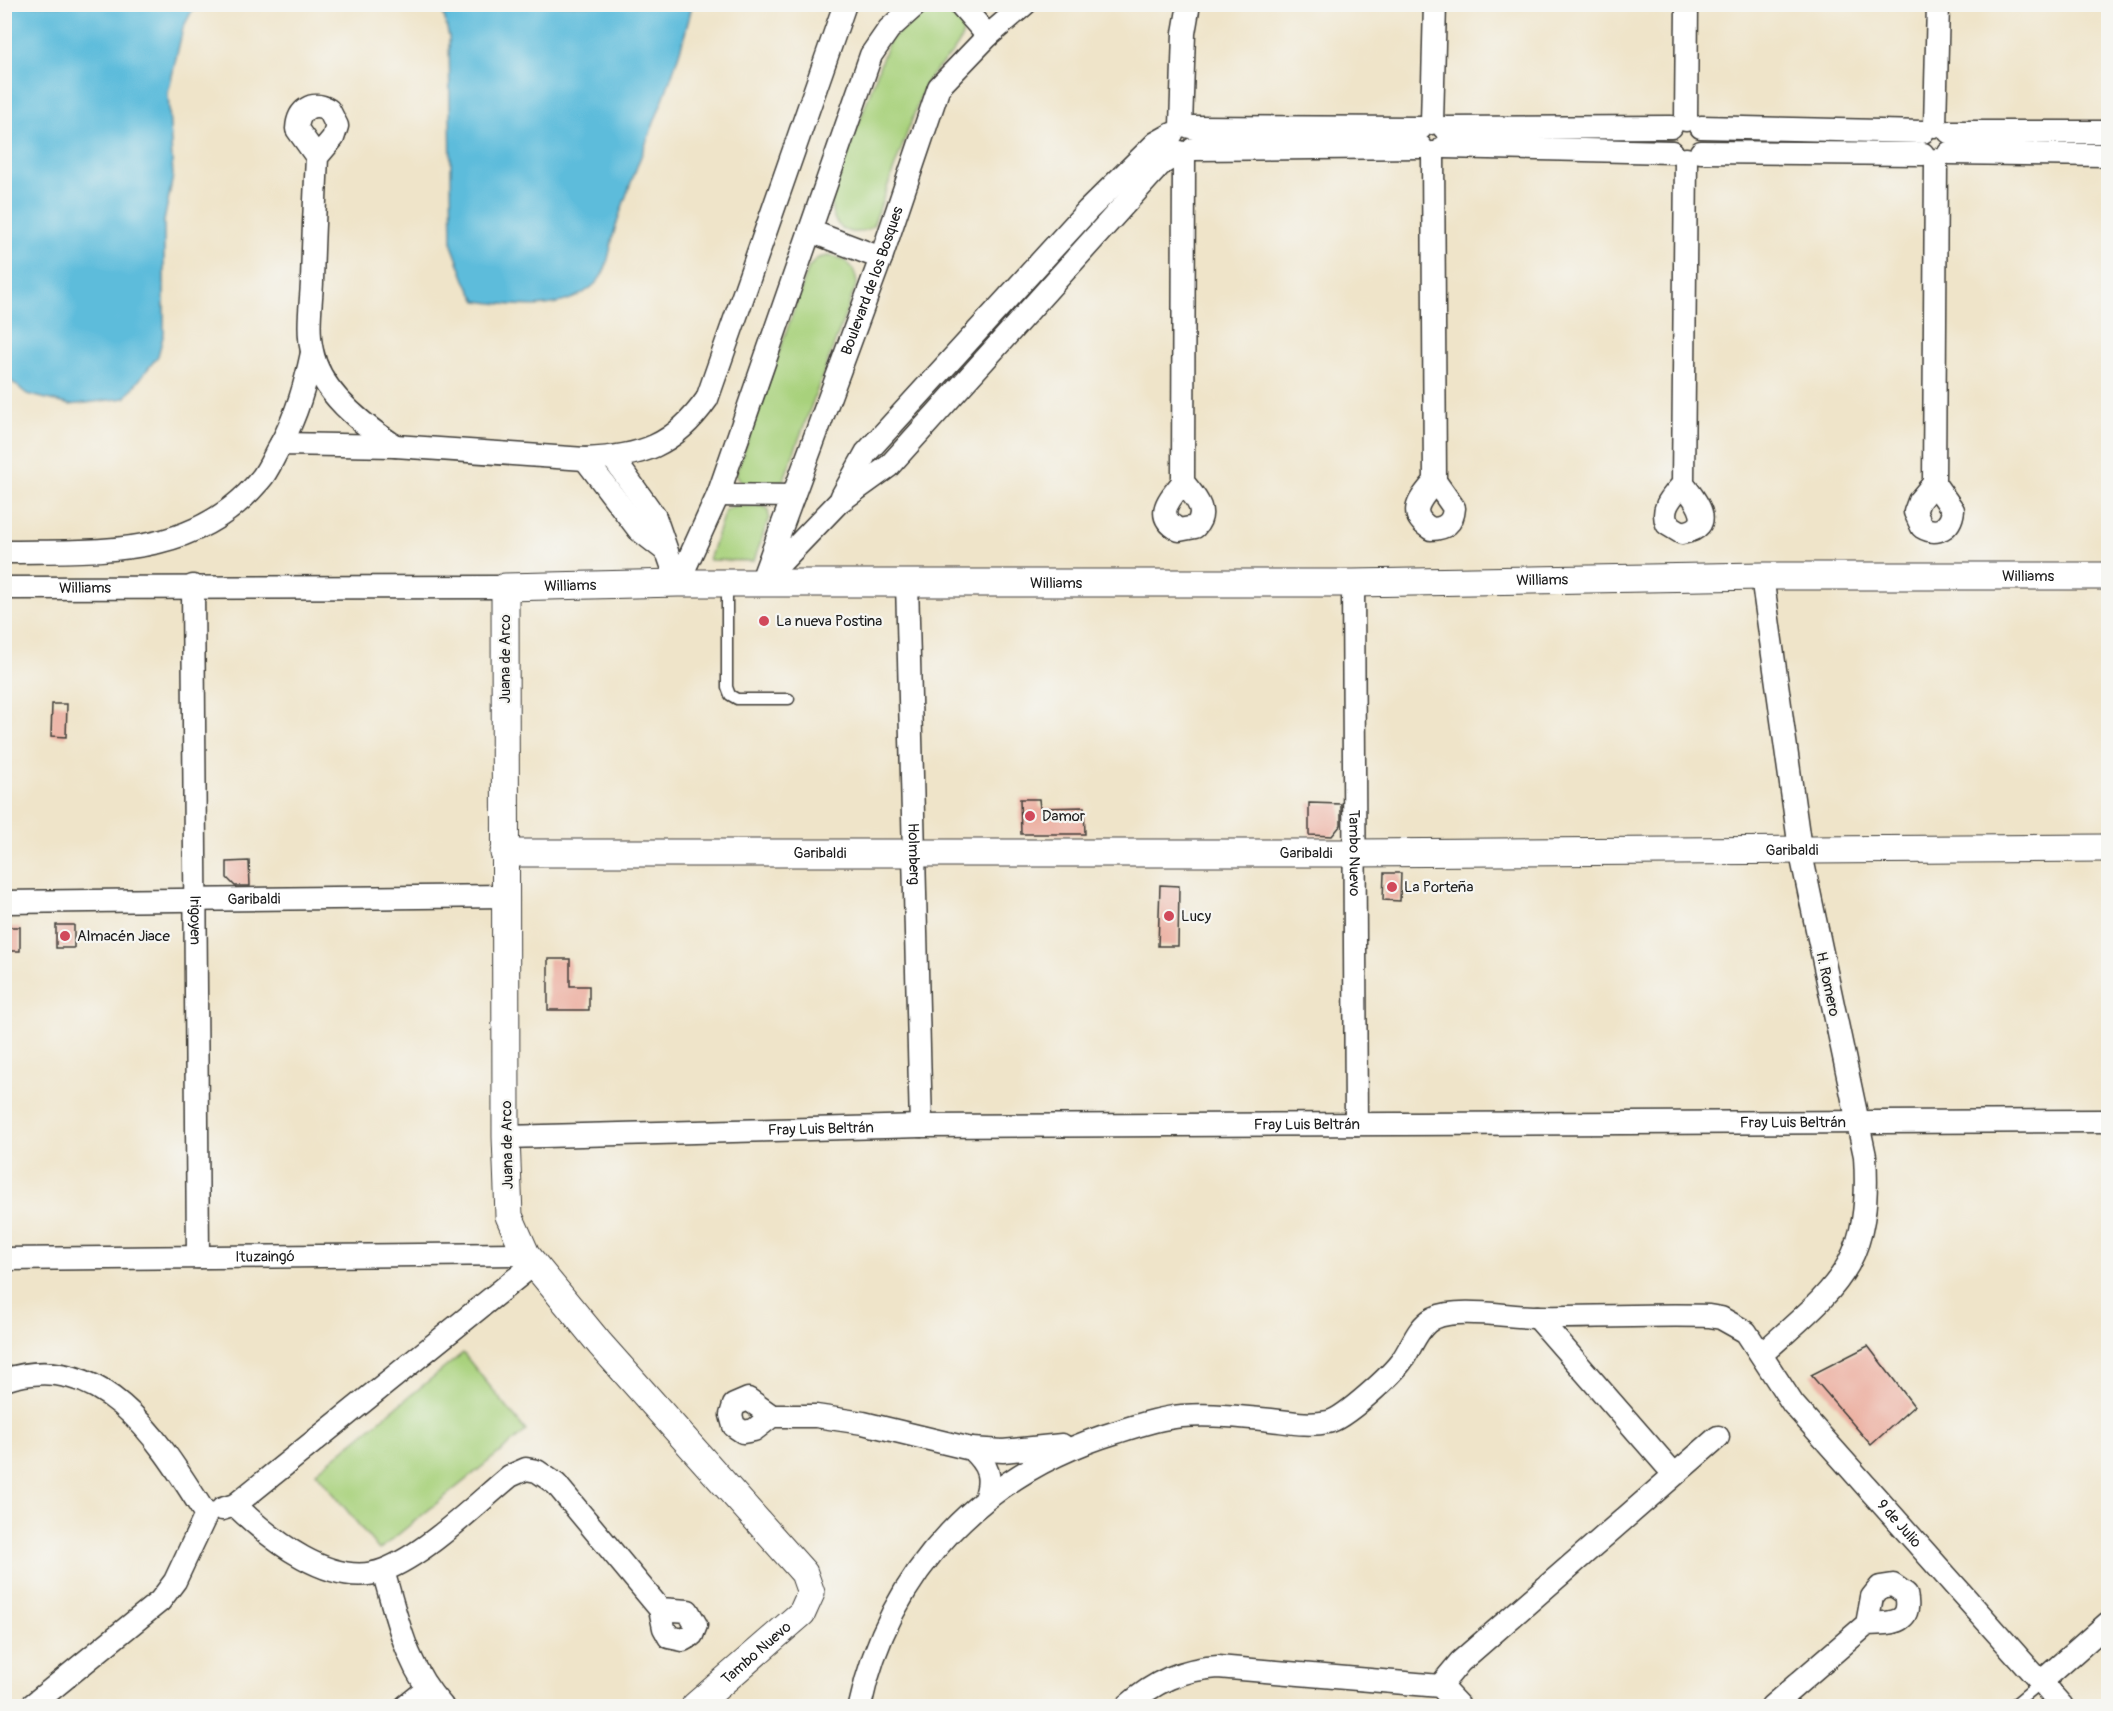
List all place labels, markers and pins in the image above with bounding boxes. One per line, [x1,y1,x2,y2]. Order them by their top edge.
place label: La nueva Postina [776,612,882,631]
marker: La nueva Postina [757,614,771,628]
place label: Damor [1042,807,1086,826]
marker: Damor [1023,809,1037,823]
place label: La Porteña [1404,878,1473,897]
marker: La Porteña [1385,880,1399,894]
place label: Lucy [1181,907,1212,926]
marker: Lucy [1162,909,1176,923]
place label: Almacén Jiace [77,927,170,946]
marker: Almacén Jiace [58,929,72,943]

